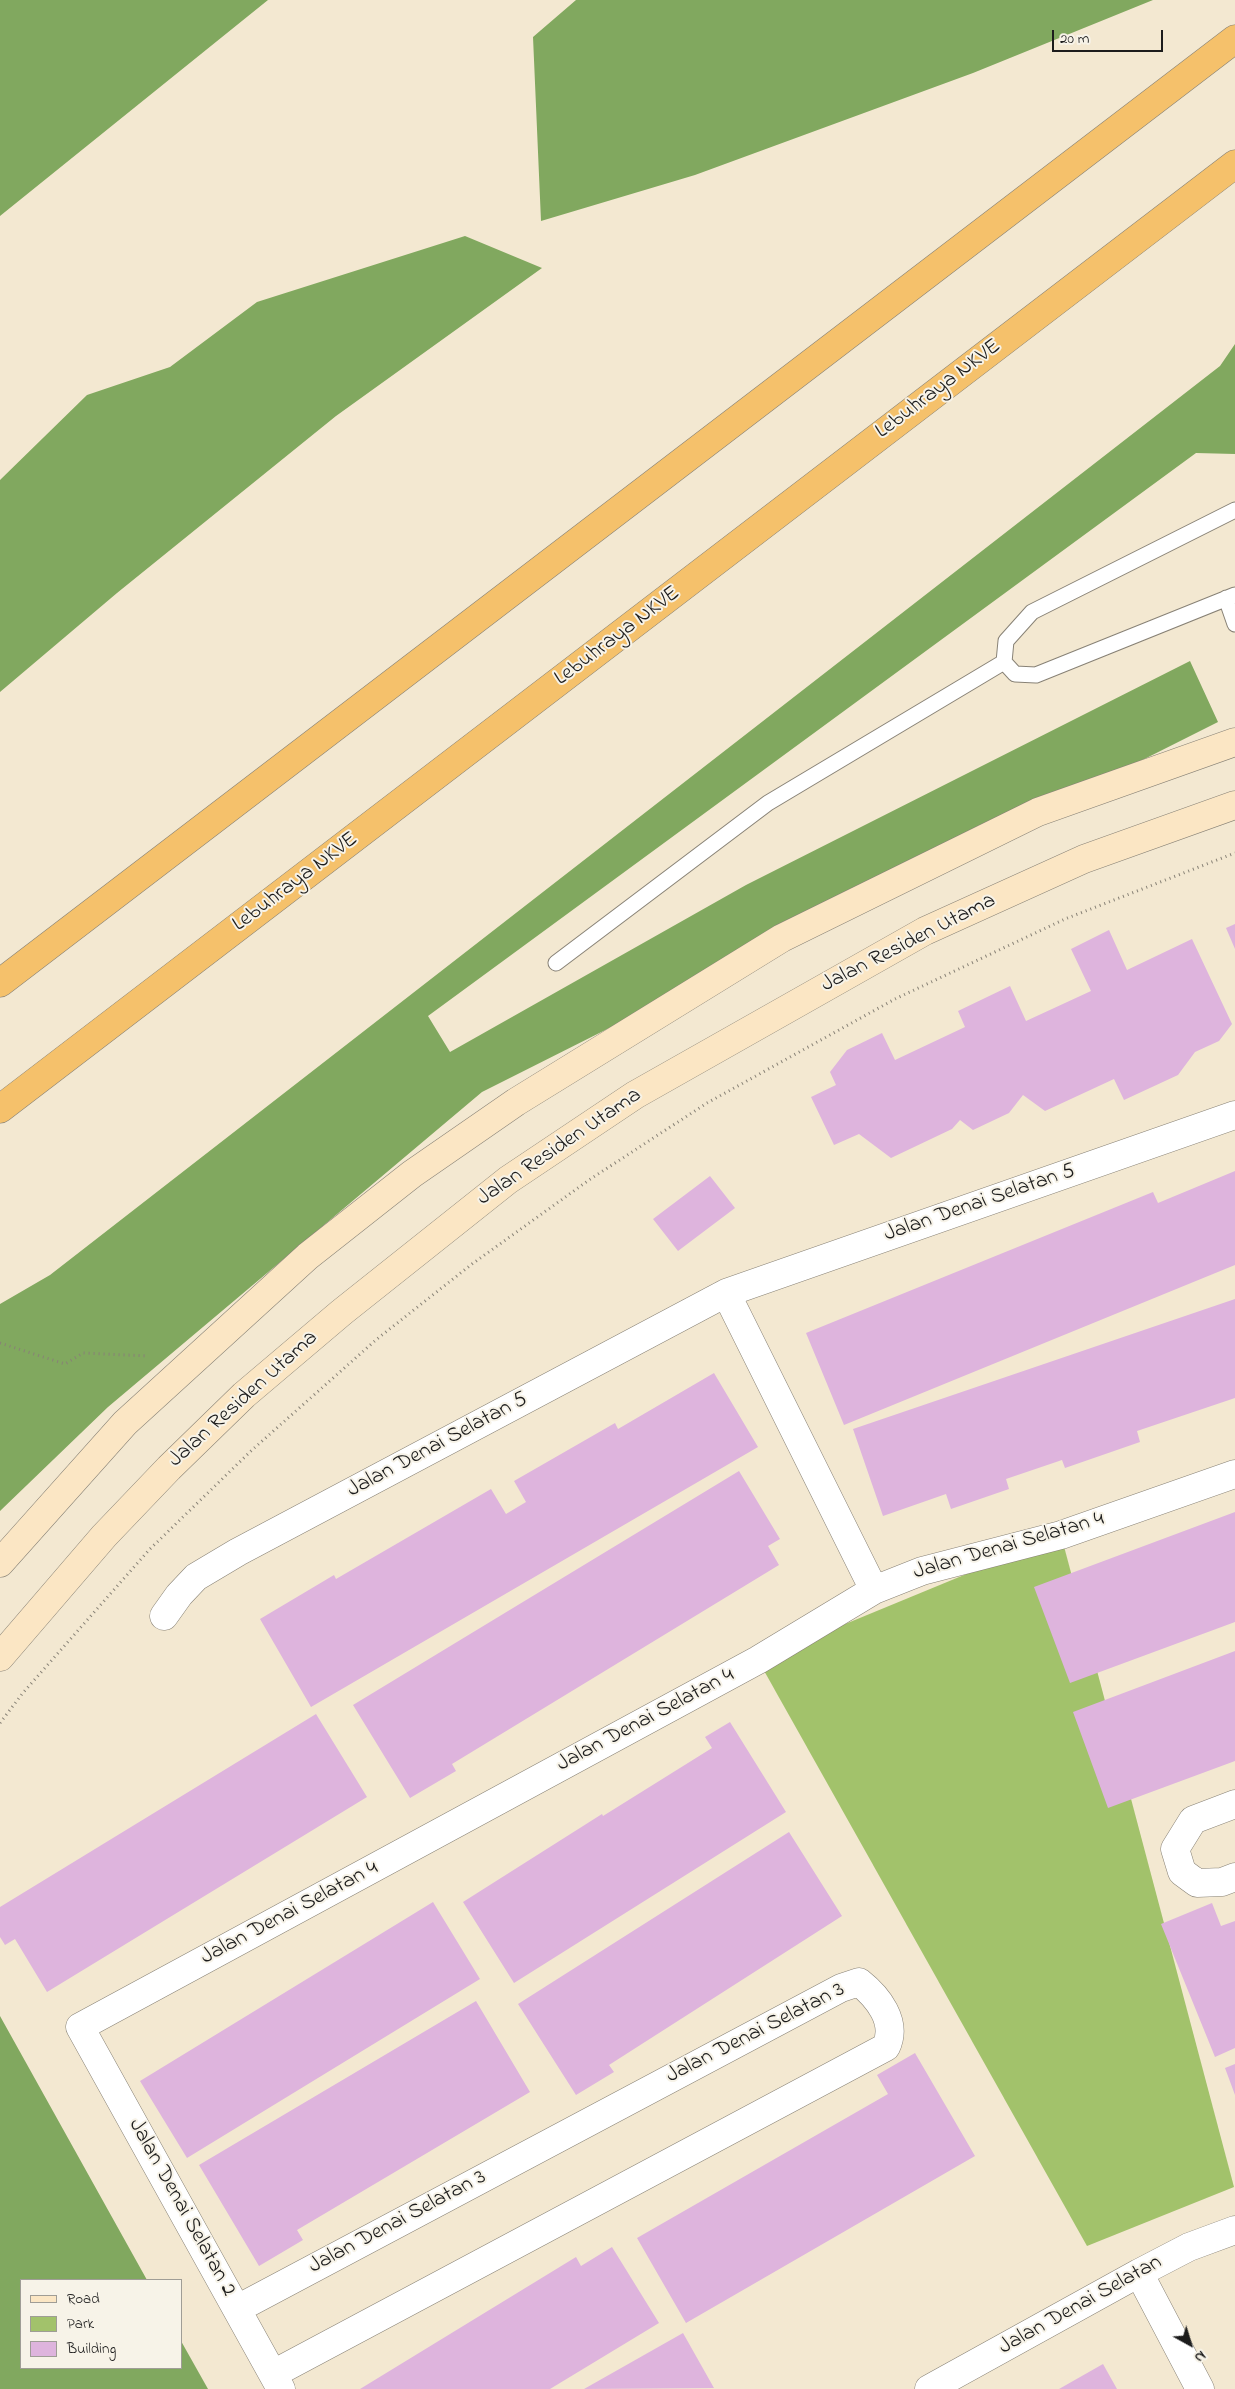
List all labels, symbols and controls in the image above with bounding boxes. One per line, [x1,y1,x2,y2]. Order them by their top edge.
scale bar [1055,20,1166,52]
text: 20 m [1060,28,1089,50]
street label: Lebuhraya NKVE [871,334,1007,446]
street label: Lebuhraya NKVE [550,581,686,693]
street label: Lebuhraya NKVE [228,827,364,939]
street label: Jalan Residen Utama [817,889,1001,999]
street label: Jalan Residen Utama [473,1083,647,1213]
street label: Jalan Denai Selatan 5 [881,1159,1079,1249]
street label: Jalan Residen Utama [164,1326,324,1474]
street label: Jalan Denai Selatan 5 [343,1387,533,1505]
street label: Jalan Denai Selatan 4 [911,1507,1107,1587]
street label: Jalan Denai Selatan 4 [553,1663,739,1779]
street label: Jalan Denai Selatan 4 [197,1856,383,1972]
street label: Jalan Denai Selatan 3 [662,1978,850,2090]
street label: Jalan Denai Selatan 2 [121,2115,241,2301]
street label: Jalan Denai Selatan 3 [305,2165,491,2281]
street label: Jalan Denai Selatan [995,2250,1167,2362]
legend [20,2279,182,2369]
text: Road [67,2288,100,2310]
text: Park [67,2313,94,2335]
north arrow [1165,2319,1215,2369]
text: Building [67,2338,116,2360]
text: N [1189,2345,1210,2367]

